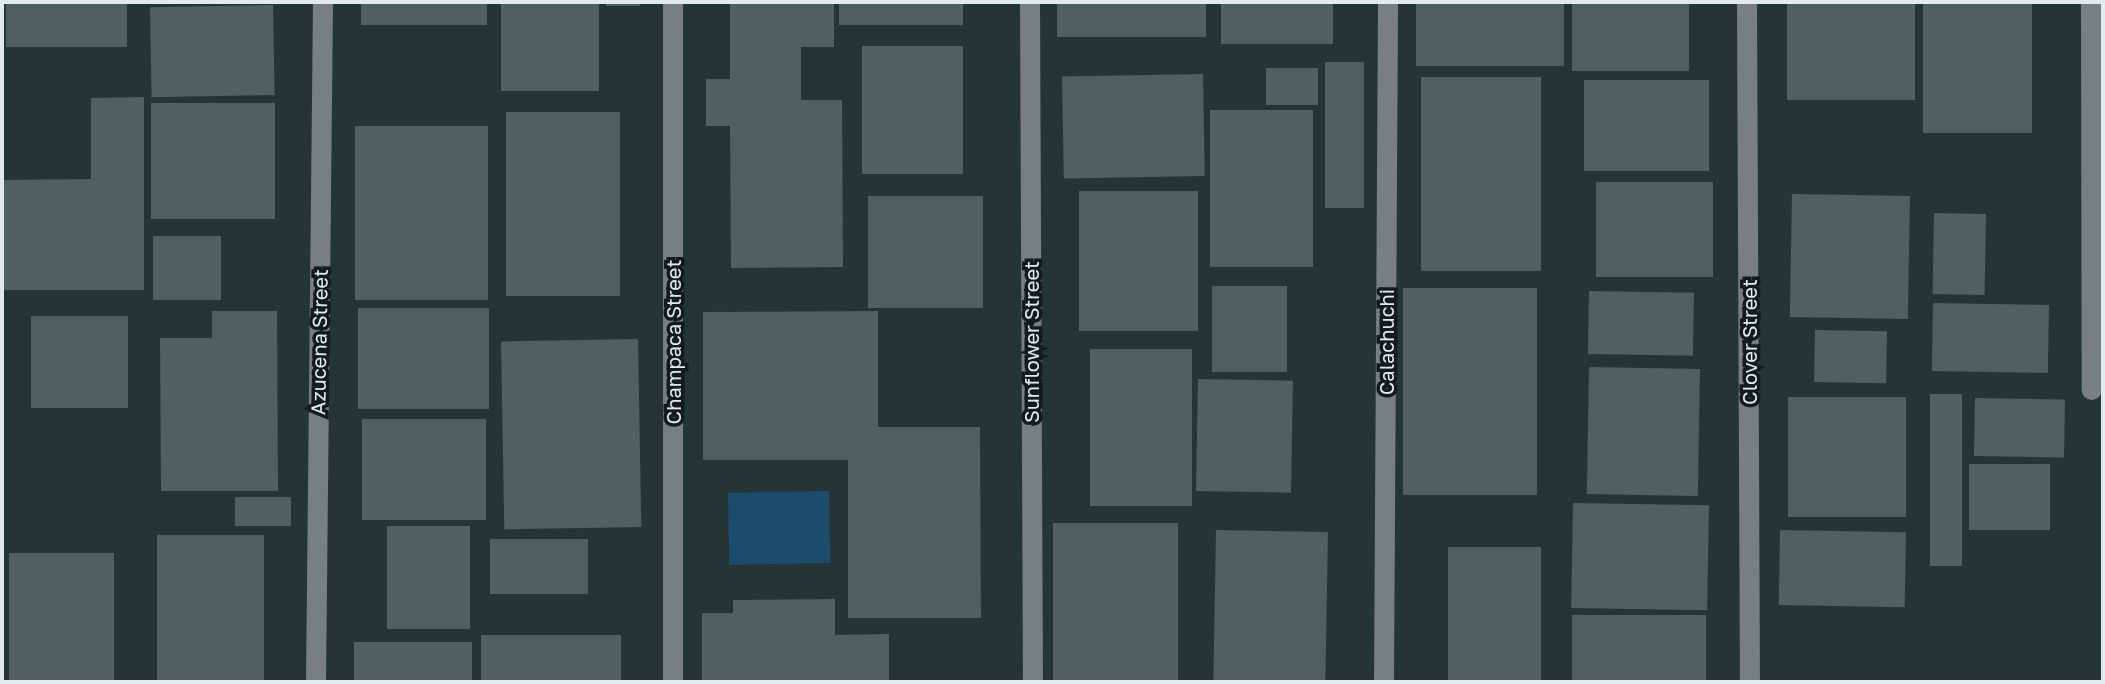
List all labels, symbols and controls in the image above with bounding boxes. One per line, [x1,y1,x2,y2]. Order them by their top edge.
street label: Champaca Street [661,260,685,424]
street label: Sunflower Street [1019,261,1043,423]
street label: Azucena Street [306,269,332,415]
street label: Clover Street [1737,279,1761,405]
street label: Calachuchi [1374,289,1398,395]

